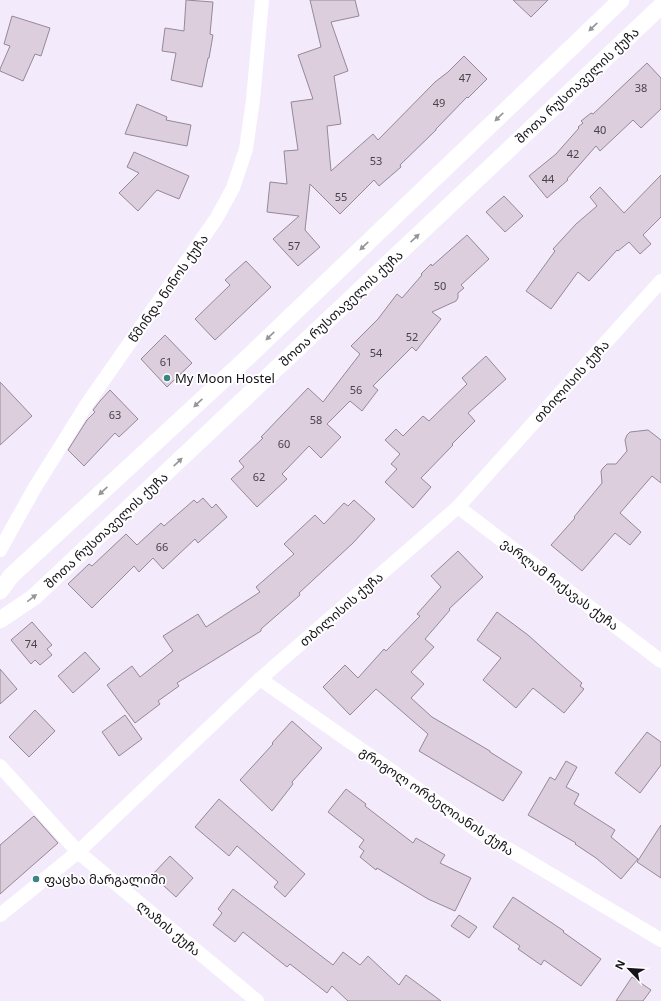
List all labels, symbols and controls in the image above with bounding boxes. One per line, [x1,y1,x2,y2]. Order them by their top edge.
one-way arrow [588,22,597,31]
street label: შოთა რუსთაველის ქუჩა [511,23,643,147]
house number: 47 [459,70,471,85]
house number: 38 [635,80,647,95]
house number: 49 [433,95,445,110]
one-way arrow [494,112,504,122]
house number: 40 [594,122,606,137]
house number: 42 [567,146,579,161]
house number: 53 [370,153,382,168]
house number: 44 [542,171,555,186]
house number: 55 [335,189,347,204]
street label: წმინდა ნინოს ქუჩა [124,230,212,346]
one-way arrow [410,233,420,243]
house number: 57 [288,238,300,253]
one-way arrow [359,241,369,250]
street label: შოთა რუსთაველის ქუჩა [275,246,407,370]
house number: 50 [434,278,446,293]
house number: 52 [406,329,418,344]
one-way arrow [265,331,276,340]
street label: თბილისის ქუჩა [529,336,613,426]
house number: 54 [370,345,383,360]
house number: 61 [160,354,172,369]
place label: My Moon Hostel [175,369,275,387]
marker: My Moon Hostel [162,373,172,383]
house number: 56 [350,382,362,397]
one-way arrow [193,398,203,408]
house number: 63 [109,407,121,422]
house number: 58 [310,412,322,427]
house number: 60 [278,436,290,451]
one-way arrow [173,457,183,466]
street label: შოთა რუსთაველის ქუჩა [40,468,172,592]
house number: 62 [253,469,265,484]
one-way arrow [98,487,108,496]
street label: ვარლამ ჩიქავას ქუჩა [497,534,623,634]
house number: 66 [156,539,168,554]
street label: თბილისის ქუჩა [295,568,387,650]
one-way arrow [27,594,38,602]
house number: 74 [25,636,38,651]
street label: გრიგოლ ორბელიანის ქუჩა [356,742,518,860]
place label: ფაცხა მარგალიში [44,870,166,888]
marker: ფაცხა მარგალიში [31,874,41,884]
street label: ლაზის ქუჩა [133,896,205,960]
north arrow [609,949,649,989]
text: N [611,957,628,972]

